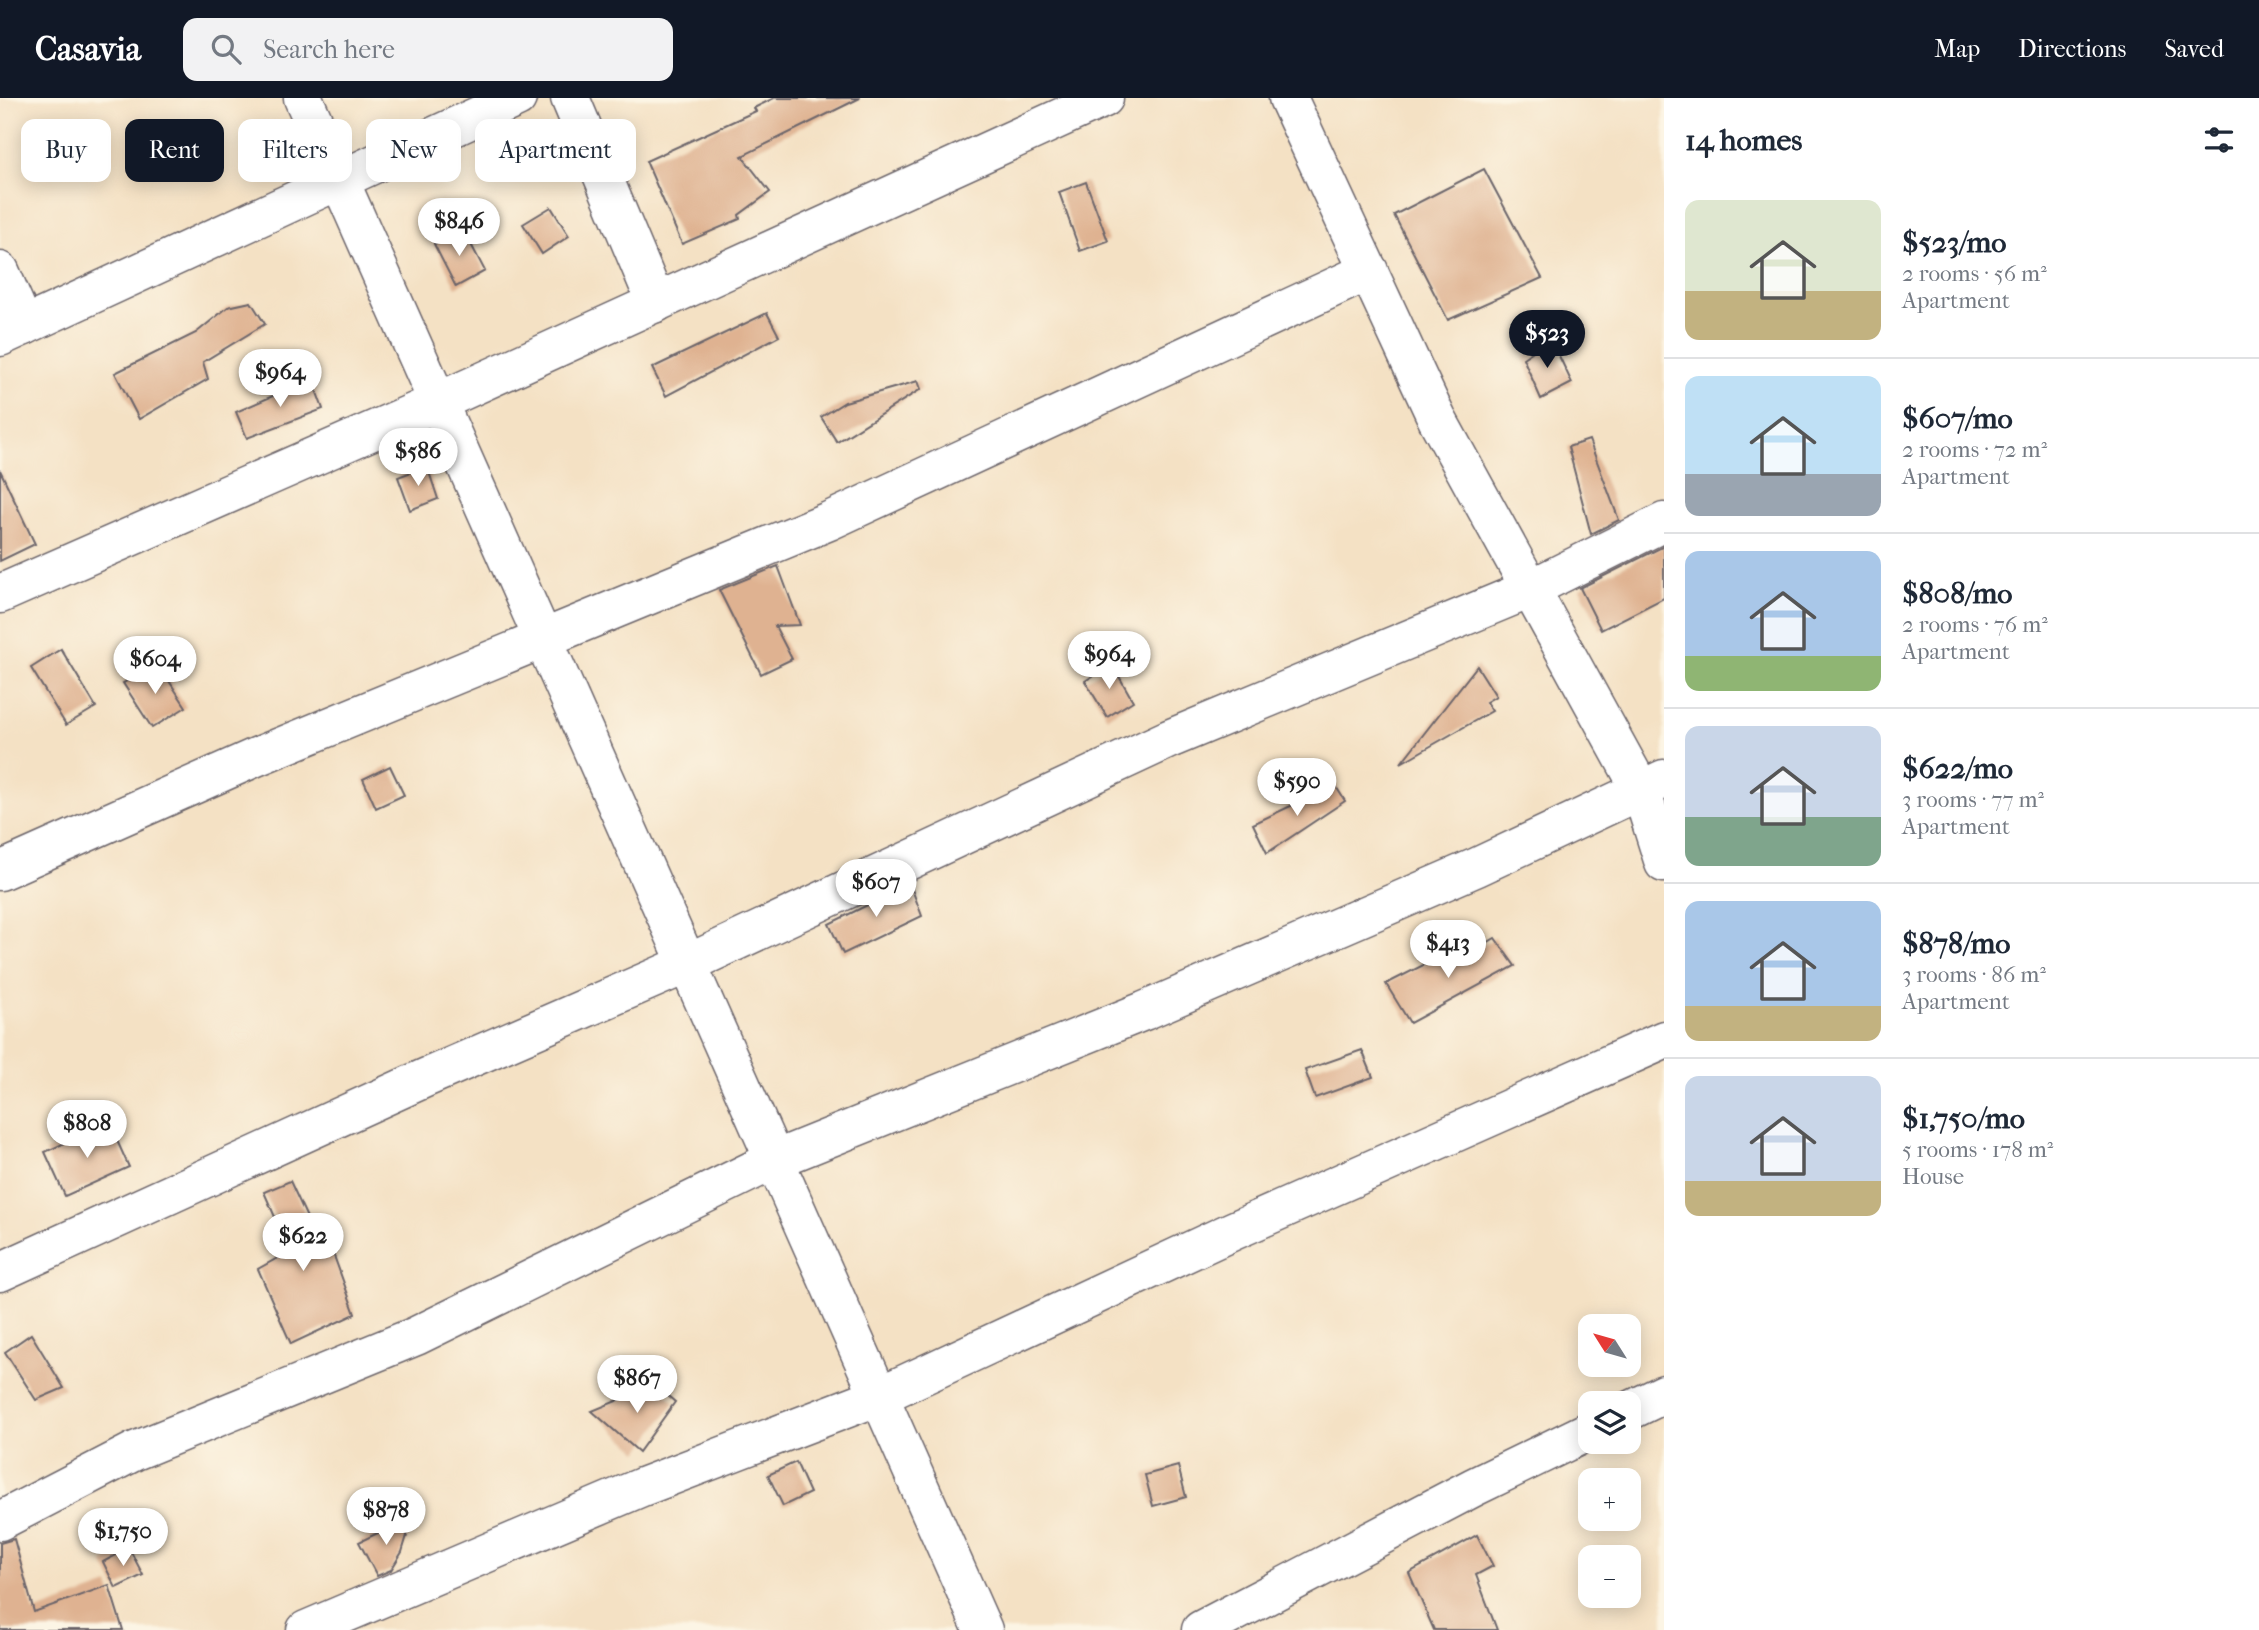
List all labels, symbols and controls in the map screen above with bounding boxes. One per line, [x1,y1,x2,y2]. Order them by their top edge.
search box [183,18,673,81]
text: Casavia [35,30,141,69]
icon: search [207,30,245,68]
text: Search here [263,34,395,65]
text: Map [1934,35,1980,63]
text: Directions [2018,35,2126,63]
text: Saved [2164,35,2224,63]
chip: Buy [21,119,111,182]
chip: Rent [125,119,224,182]
chip: Filters [238,119,352,182]
chip: New [366,119,461,182]
chip: Apartment [475,119,636,182]
icon: filters [2200,121,2238,159]
text: 14 homes [1685,123,1802,158]
pin: $846 [418,198,500,258]
text: $846 [434,207,484,234]
text: $523/mo [1902,225,2007,260]
icon: home [1741,228,1825,312]
text: 2 rooms · 56 m² [1902,260,2047,287]
text: Apartment [1902,287,2010,314]
pin: $523 [1506,310,1588,370]
text: $523 [1525,319,1569,346]
pin: $964 [239,350,321,409]
text: $964 [255,358,305,385]
text: $607/mo [1902,401,2013,436]
icon: home [1741,404,1825,488]
pin: $586 [377,428,459,488]
text: 2 rooms · 72 m² [1902,436,2047,463]
text: $586 [395,437,441,464]
text: Apartment [1902,463,2010,490]
text: $808/mo [1902,576,2013,611]
icon: home [1741,579,1825,663]
text: 2 rooms · 76 m² [1902,611,2048,638]
pin: $964 [1068,632,1150,691]
pin: $604 [114,636,196,696]
text: Apartment [1902,638,2010,665]
text: $964 [1084,640,1134,667]
text: $604 [129,645,181,672]
text: $622/mo [1902,751,2013,786]
icon: home [1741,754,1825,838]
pin: $590 [1256,758,1338,818]
text: $590 [1273,767,1321,794]
text: 3 rooms · 77 m² [1902,786,2044,813]
text: Apartment [1902,813,2010,840]
pin: $607 [835,860,917,919]
text: $607 [852,868,900,895]
pin: $413 [1407,920,1489,980]
text: $878/mo [1902,926,2010,961]
text: $413 [1426,929,1470,956]
icon: home [1741,929,1825,1013]
text: 3 rooms · 86 m² [1902,961,2046,988]
text: Apartment [1902,988,2010,1015]
pin: $808 [46,1100,128,1160]
text: $1,750/mo [1902,1101,2025,1136]
icon: home [1741,1104,1825,1188]
text: $808 [63,1109,111,1136]
text: 5 rooms · 178 m² [1902,1136,2053,1163]
text: House [1902,1163,1964,1190]
pin: $622 [262,1214,344,1273]
text: $622 [279,1222,327,1249]
north arrow [1578,1314,1642,1377]
map controls [1578,1314,1641,1608]
pin: $867 [596,1356,678,1415]
text: $867 [613,1364,661,1391]
button: layers [1578,1391,1641,1454]
button: + [1578,1468,1641,1531]
pin: $878 [345,1488,427,1547]
text: $878 [363,1496,409,1523]
pin: $1,750 [66,1508,180,1568]
text: $1,750 [94,1517,152,1544]
button: − [1578,1545,1641,1608]

